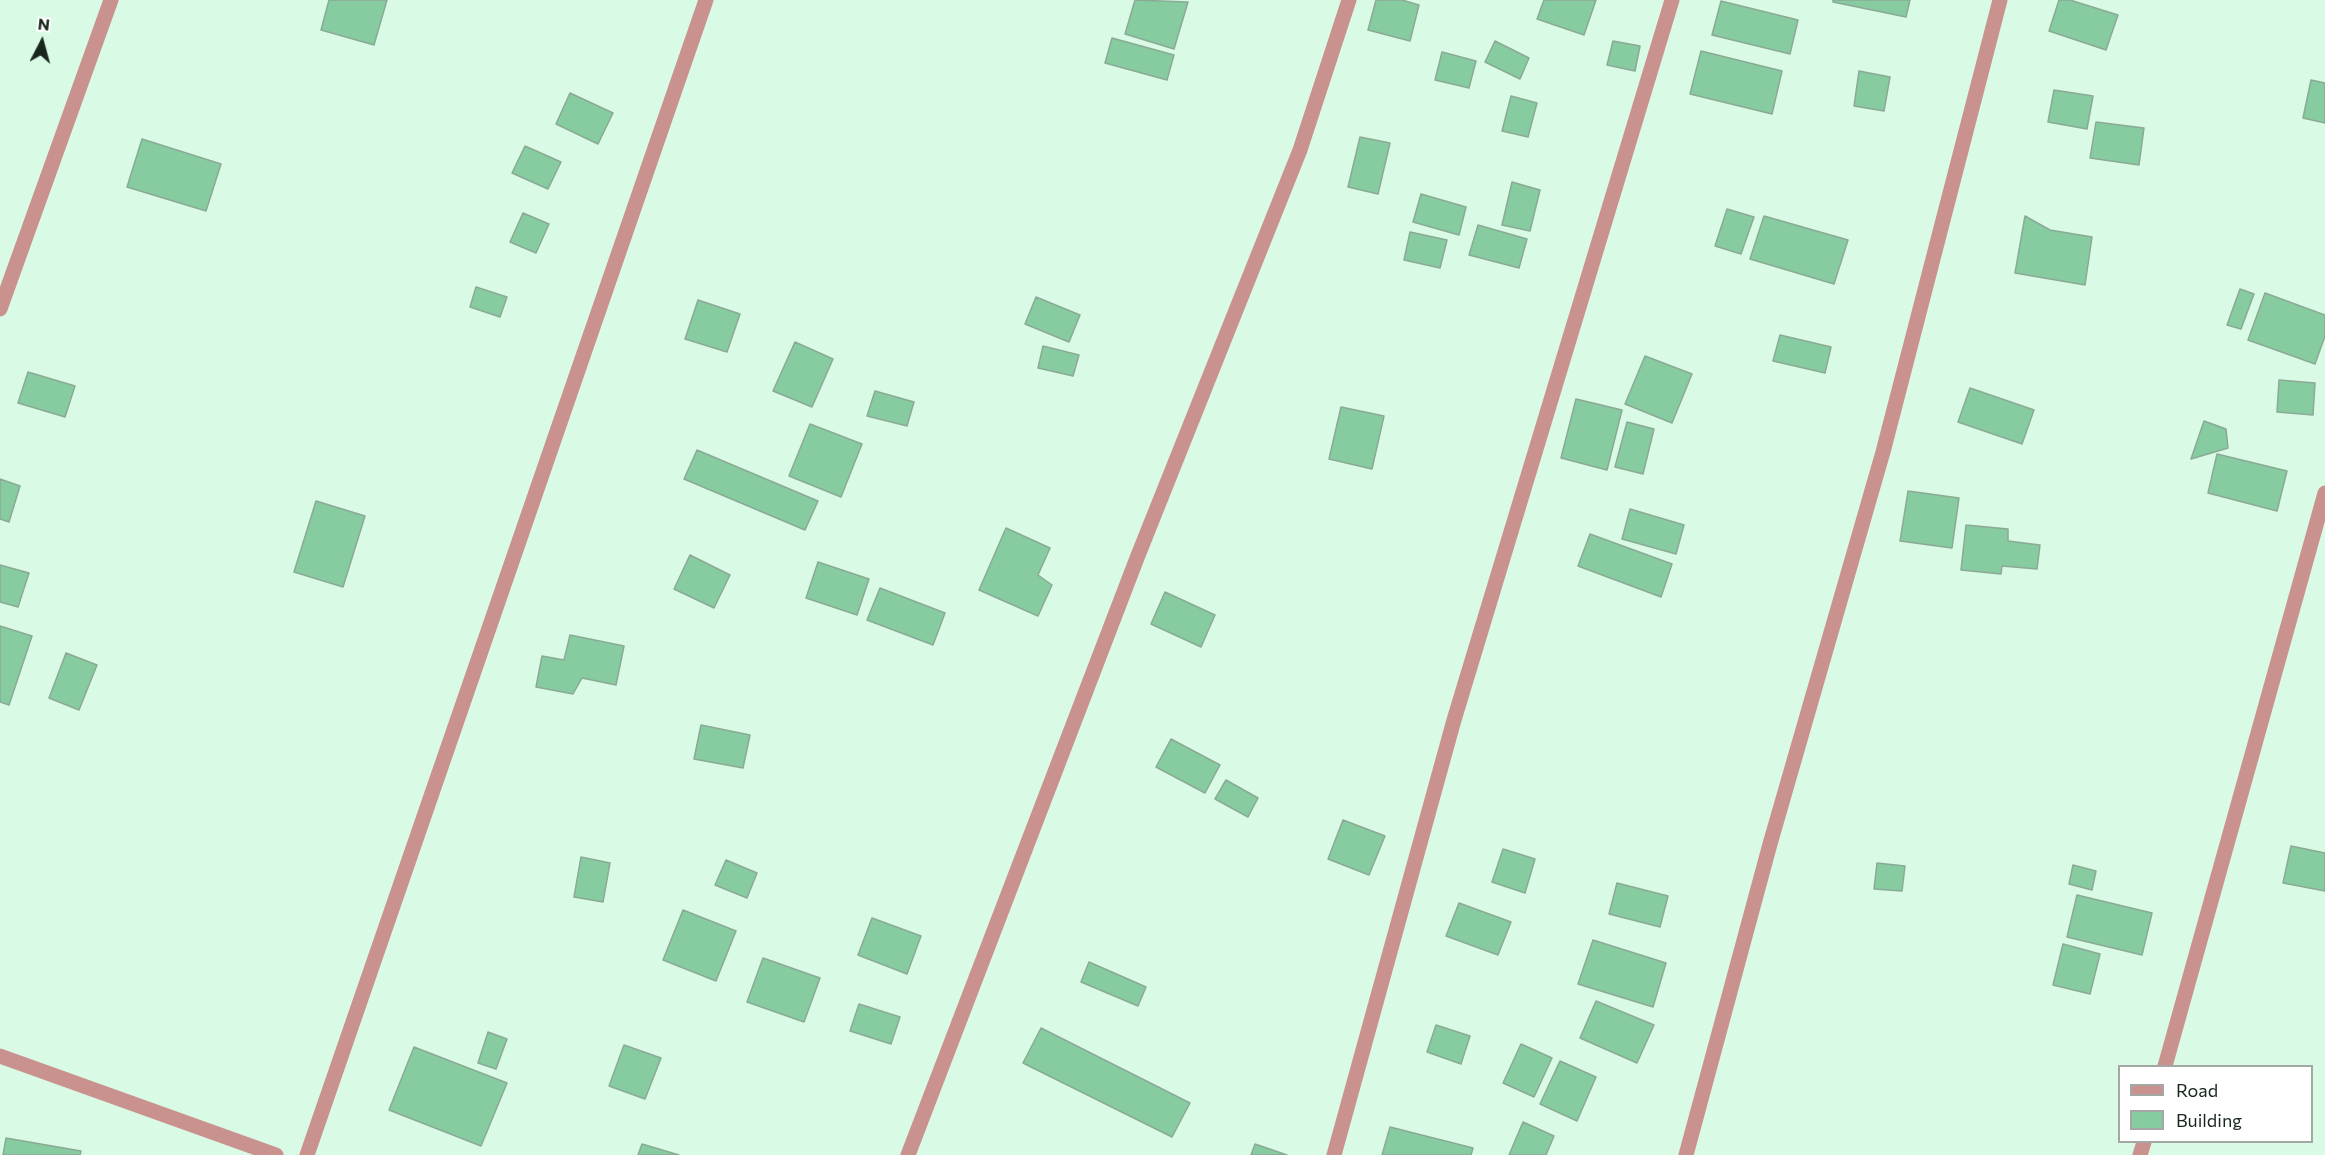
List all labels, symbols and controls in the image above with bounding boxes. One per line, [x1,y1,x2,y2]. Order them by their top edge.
north arrow [12,12,72,72]
text: N [37,14,51,34]
legend [2118,1065,2313,1143]
text: Road [2176,1079,2218,1101]
text: Building [2176,1109,2242,1131]

